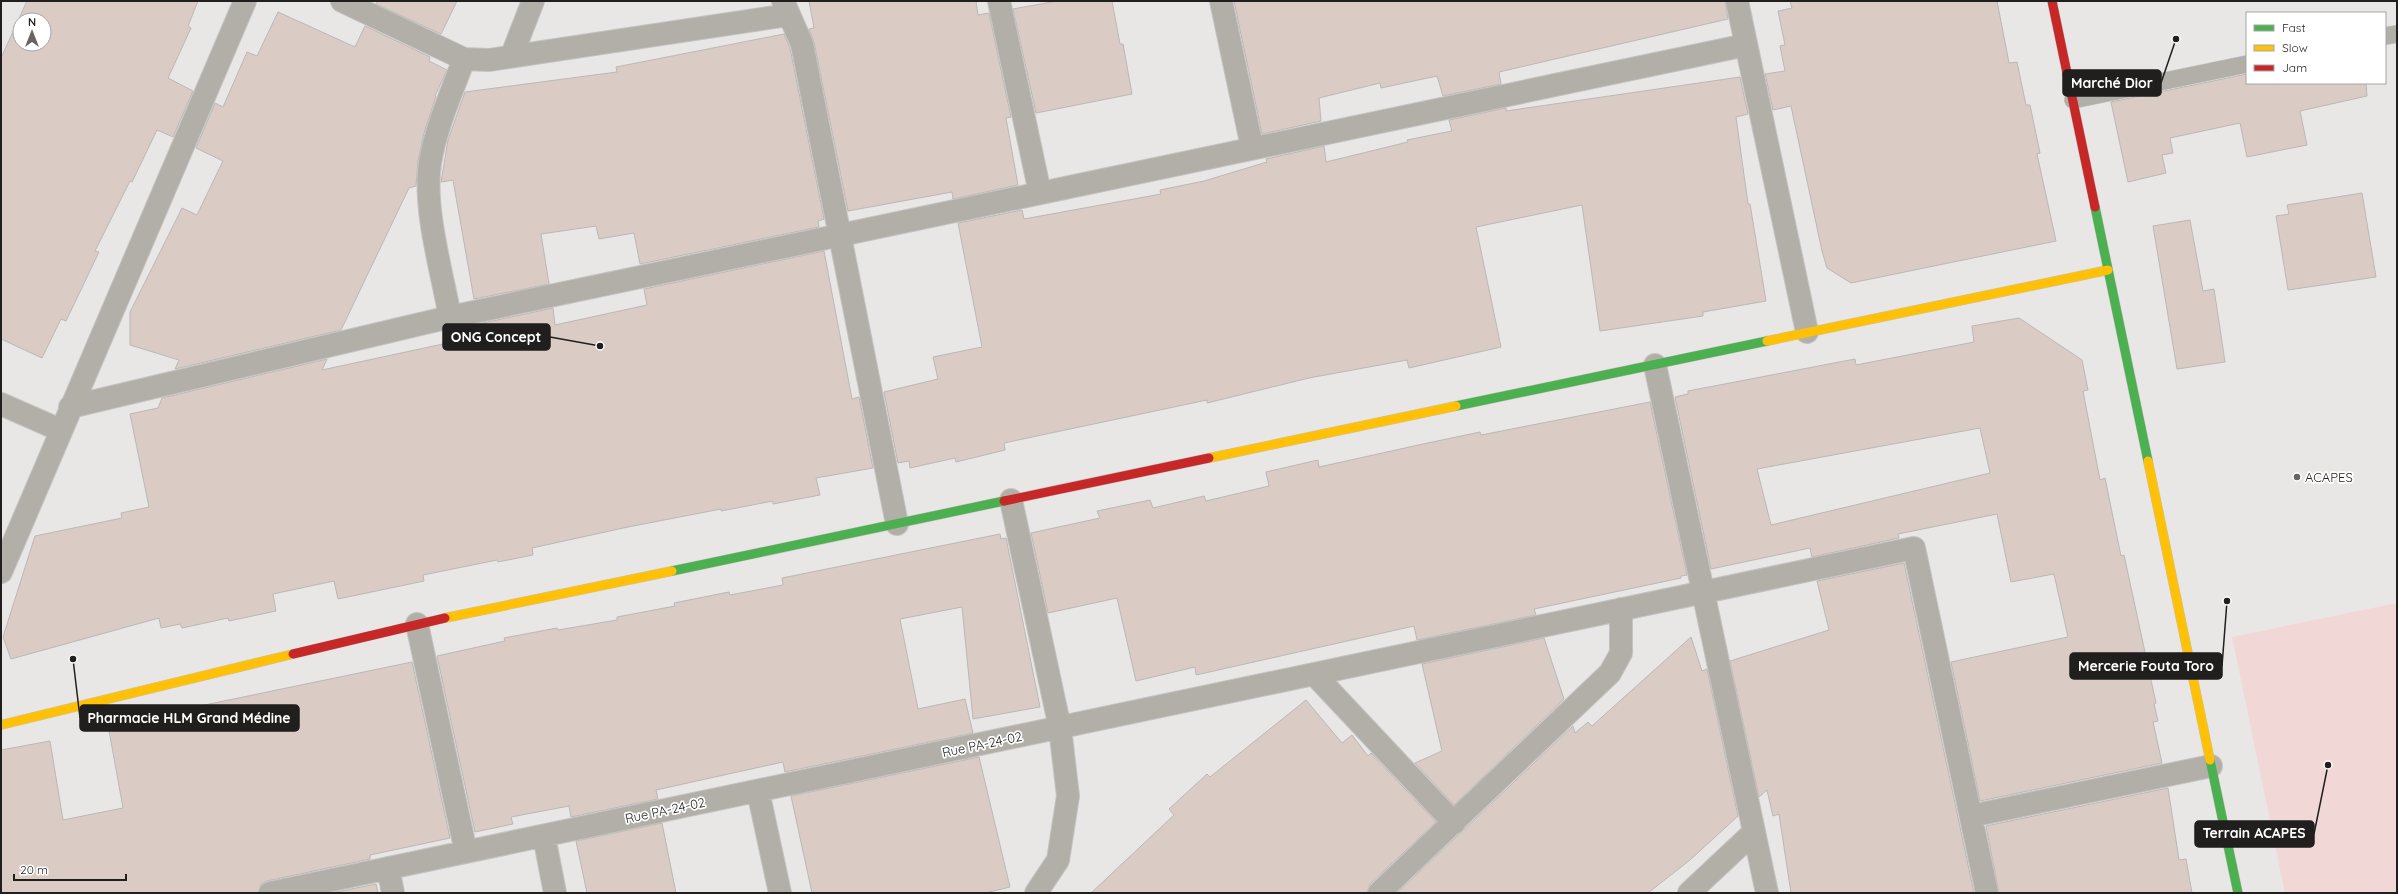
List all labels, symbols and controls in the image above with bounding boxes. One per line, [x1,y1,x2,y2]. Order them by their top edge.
north arrow [12,12,52,52]
legend [2246,12,2386,84]
text: N [28,15,36,29]
text: Fast [2282,20,2306,35]
text: Slow [2282,40,2308,55]
text: Jam [2282,60,2307,75]
callout: Marché Dior [2063,70,2161,96]
text: Marché Dior [2071,74,2153,92]
callout: ONG Concept [443,324,550,350]
text: ONG Concept [451,328,542,346]
place label: ACAPES [2305,469,2353,485]
marker: ACAPES [2292,472,2302,482]
callout: Mercerie Fouta Toro [2070,653,2222,679]
text: Mercerie Fouta Toro [2078,657,2214,675]
callout: Pharmacie HLM Grand Médine [80,705,299,731]
text: Pharmacie HLM Grand Médine [87,709,291,727]
street label: Rue PA-24-02 [941,728,1023,760]
street label: Rue PA-24-02 [624,794,706,826]
callout: Terrain ACAPES [2195,821,2314,847]
text: Terrain ACAPES [2202,824,2306,842]
scale bar [14,856,126,882]
text: 20 m [20,862,48,877]

